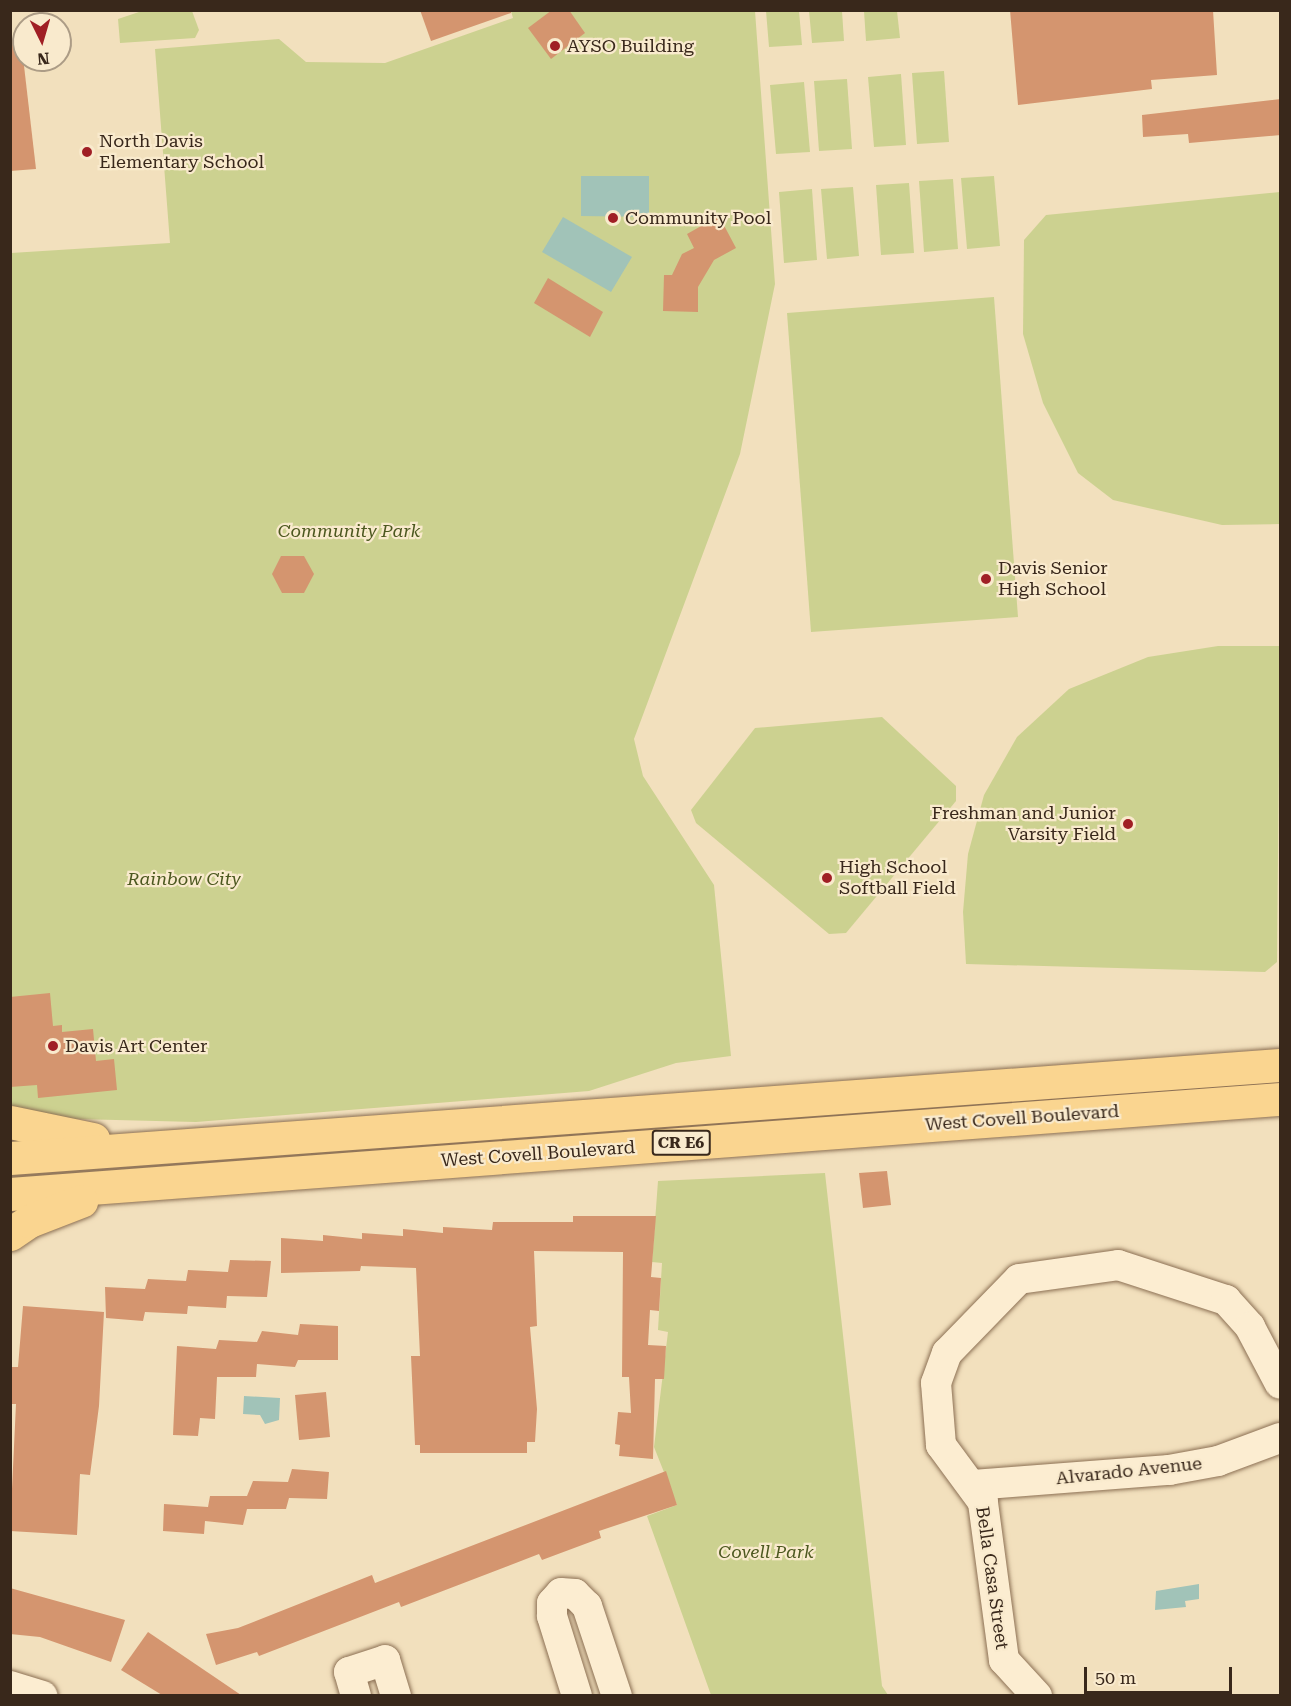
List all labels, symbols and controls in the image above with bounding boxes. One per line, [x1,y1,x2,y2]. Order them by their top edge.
north arrow [12,12,72,72]
place label: AYSO Building [567,35,694,57]
marker: AYSO Building [548,39,562,53]
text: N [36,48,50,68]
place label: North Davis Elementary School [99,131,264,174]
marker: North Davis Elementary School [80,145,94,159]
place label: Community Pool [625,207,771,229]
marker: Community Pool [606,211,620,225]
park label: Community Park [278,520,420,542]
place label: Davis Senior High School [998,558,1108,600]
marker: Davis Senior High School [979,572,993,586]
place label: Freshman and Junior Varsity Field [931,803,1116,846]
marker: Freshman and Junior Varsity Field [1121,817,1135,831]
place label: High School Softball Field [839,857,956,900]
park label: Rainbow City [127,868,241,890]
marker: High School Softball Field [820,871,834,885]
place label: Davis Art Center [65,1035,207,1057]
marker: Davis Art Center [46,1039,60,1053]
street label: West Covell Boulevard [924,1100,1120,1136]
road number: CR E6 [651,1130,711,1156]
street label: West Covell Boulevard [440,1136,636,1172]
street label: Alvarado Avenue [1055,1453,1203,1489]
street label: Bella Casa Street [971,1505,1013,1651]
park label: Covell Park [718,1541,814,1563]
scale bar [1087,1655,1236,1693]
text: 50 m [1095,1667,1136,1688]

